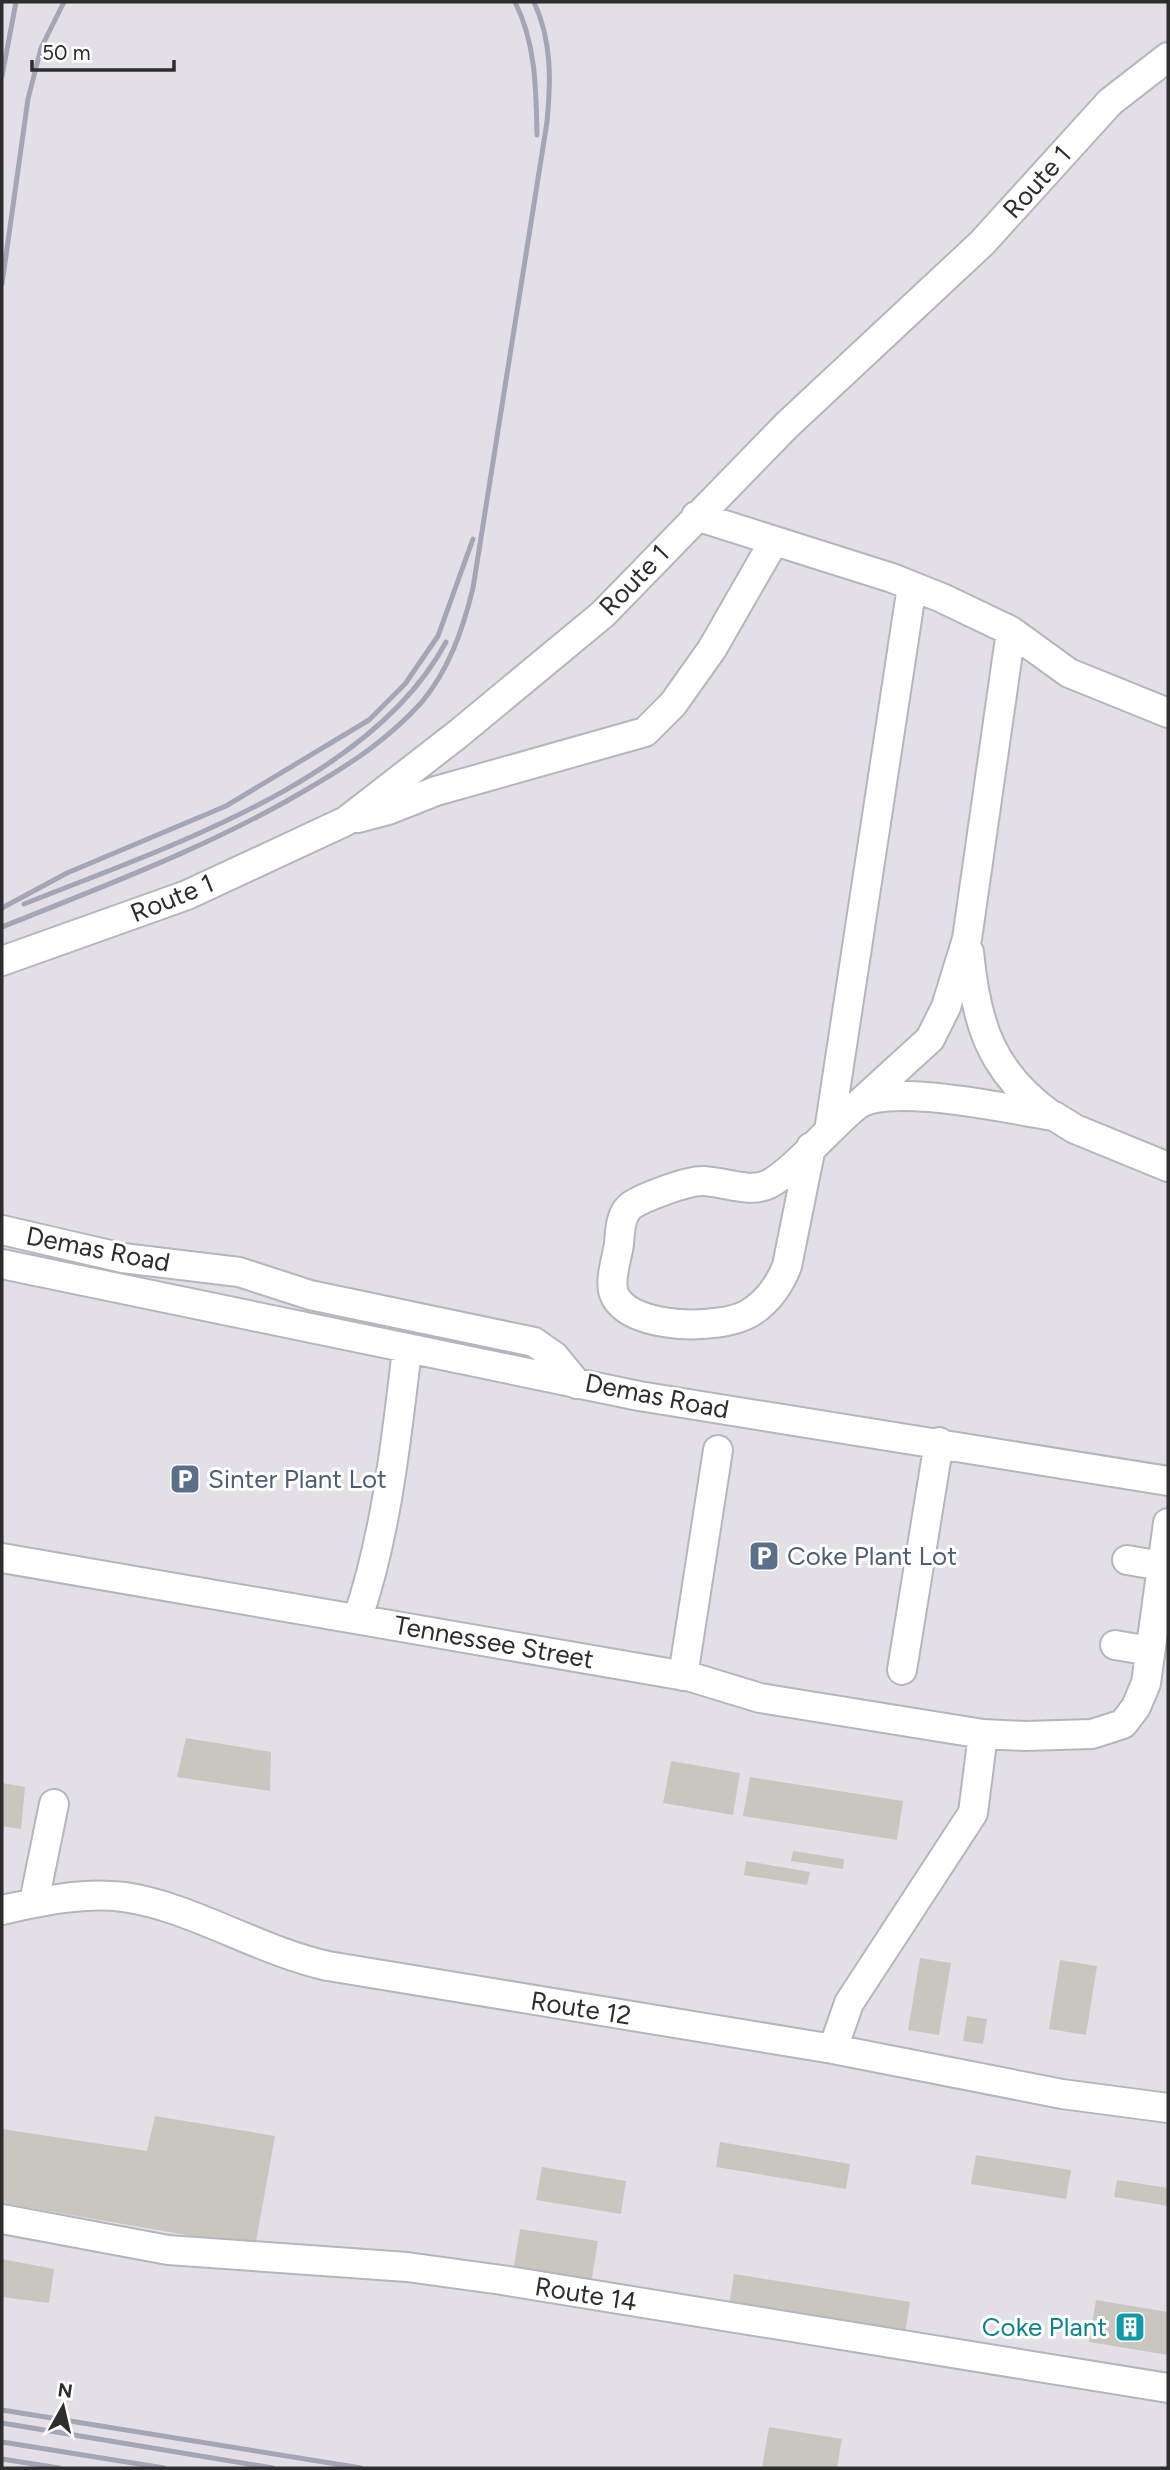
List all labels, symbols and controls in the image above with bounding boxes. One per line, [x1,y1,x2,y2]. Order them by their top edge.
scale bar [32,28,173,72]
text: 50 m [42,40,91,65]
street label: Route 1 [996,139,1078,225]
street label: Route 1 [592,538,676,622]
street label: Route 1 [126,867,218,929]
street label: Demas Road [23,1219,173,1279]
street label: Demas Road [582,1366,732,1426]
parking icon: Sinter Plant Lot [168,1462,202,1496]
place label: Sinter Plant Lot [208,1463,387,1495]
parking icon: Coke Plant Lot [747,1539,781,1573]
place label: Coke Plant Lot [787,1540,957,1572]
street label: Tennessee Street [392,1609,596,1675]
street label: Route 12 [528,1984,634,2032]
street label: Route 14 [533,2270,639,2318]
building icon: Coke Plant [1113,2310,1147,2344]
place label: Coke Plant [982,2311,1107,2343]
north arrow [28,2372,98,2442]
text: N [56,2378,74,2403]

